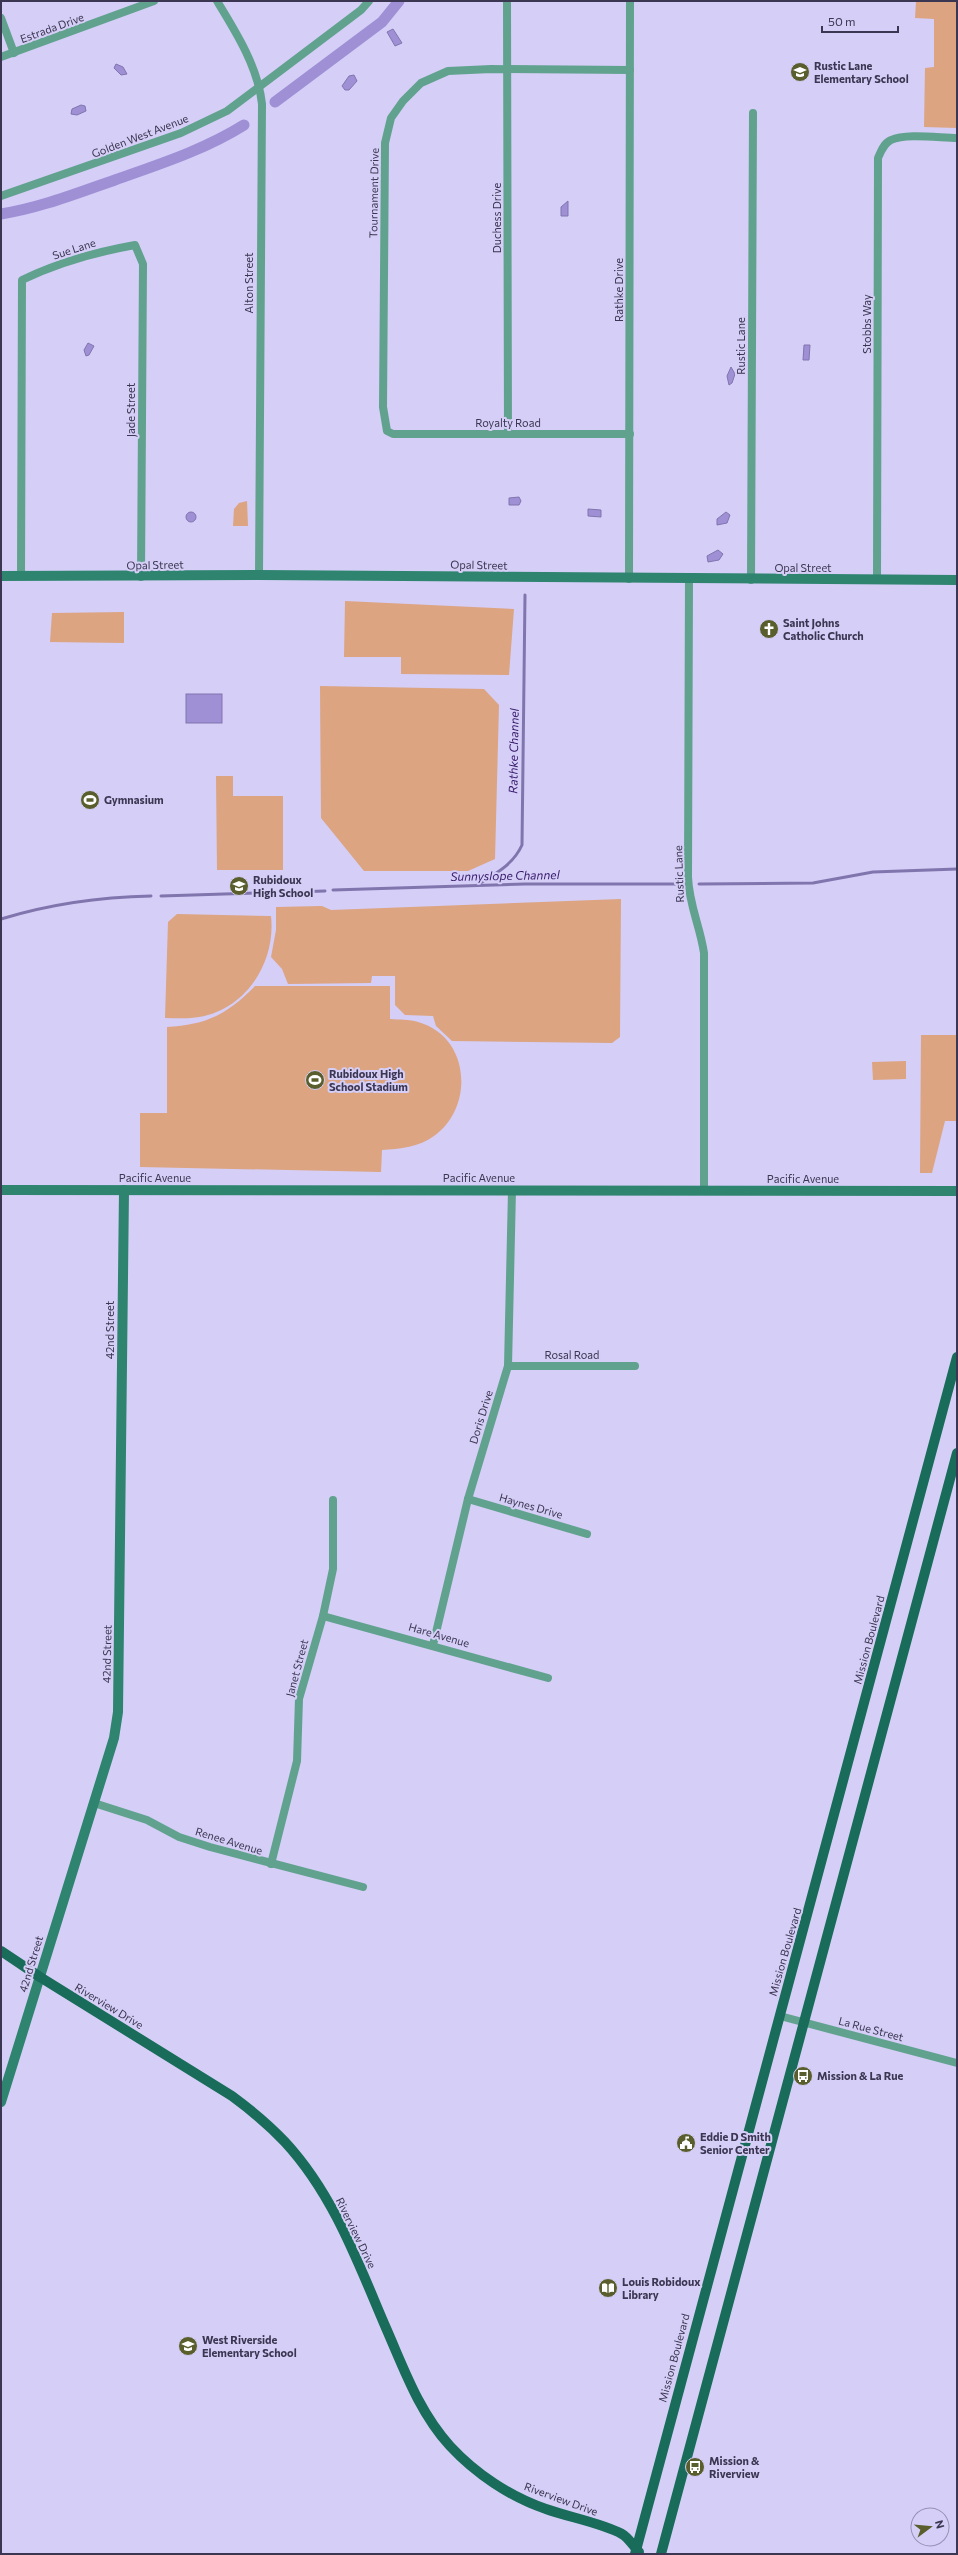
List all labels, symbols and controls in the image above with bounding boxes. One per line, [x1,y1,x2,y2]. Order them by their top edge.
scale bar [822,8,898,34]
street label: Estrada Drive [18,10,86,45]
text: 50 m [828,14,856,28]
place label: Rustic Lane Elementary School [814,59,909,85]
school or university icon: Rustic Lane Elementary School [789,61,811,83]
street label: Golden West Avenue [90,111,190,160]
street label: Tournament Drive [366,148,381,238]
street label: Duchess Drive [490,183,503,253]
street label: Sue Lane [51,235,97,262]
street label: Alton Street [242,252,255,313]
street label: Rathke Drive [612,258,625,322]
street label: Stobbs Way [860,294,873,354]
street label: Rustic Lane [734,317,747,375]
street label: Jade Street [124,382,138,437]
street label: Royalty Road [475,416,541,429]
street label: Opal Street [126,557,184,571]
street label: Opal Street [450,558,508,572]
street label: Opal Street [774,561,832,574]
place label: Saint Johns Catholic Church [783,616,864,642]
church icon: Saint Johns Catholic Church [758,618,780,640]
water label: Rathke Channel [505,707,521,794]
sports icon: Gymnasium [79,789,101,811]
place label: Gymnasium [104,793,164,806]
street label: Rustic Lane [671,845,686,903]
water label: Sunnyslope Channel [450,867,561,883]
place label: Rubidoux High School [253,873,313,899]
school or university icon: Rubidoux High School [228,875,250,897]
place label: Rubidoux High School Stadium [329,1067,408,1093]
sports icon: Rubidoux High School Stadium [304,1069,326,1091]
street label: Pacific Avenue [119,1171,191,1184]
street label: Pacific Avenue [443,1171,515,1184]
street label: Pacific Avenue [767,1172,839,1185]
street label: 42nd Street [103,1300,116,1359]
street label: Rosal Road [545,1348,599,1361]
street label: Doris Drive [466,1388,495,1445]
street label: Haynes Drive [498,1490,565,1521]
street label: Mission Boulevard [850,1594,887,1686]
street label: Hare Avenue [407,1620,471,1649]
street label: 42nd Street [99,1624,114,1683]
street label: Janet Street [283,1637,311,1698]
street label: Renee Avenue [194,1824,264,1857]
street label: Mission Boulevard [766,1906,803,1998]
street label: 42nd Street [16,1934,45,1994]
street label: Riverview Drive [73,1980,146,2031]
street label: La Rue Street [837,2014,905,2044]
bus stop icon: Mission & La Rue [792,2065,814,2087]
place label: Mission & La Rue [817,2069,904,2082]
place label: Eddie D Smith Senior Center [700,2130,771,2156]
public building icon: Eddie D Smith Senior Center [675,2132,697,2154]
street label: Riverview Drive [334,2195,379,2271]
place label: Louis Robidoux Library [622,2275,701,2301]
library icon: Louis Robidoux Library [597,2277,619,2299]
street label: Mission Boulevard [655,2312,692,2404]
place label: West Riverside Elementary School [202,2333,297,2359]
school or university icon: West Riverside Elementary School [177,2335,199,2357]
place label: Mission & Riverview [709,2454,760,2480]
bus stop icon: Mission & Riverview [684,2456,706,2478]
street label: Riverview Drive [523,2479,600,2518]
north arrow [910,2507,950,2547]
text: N [933,2518,947,2530]

